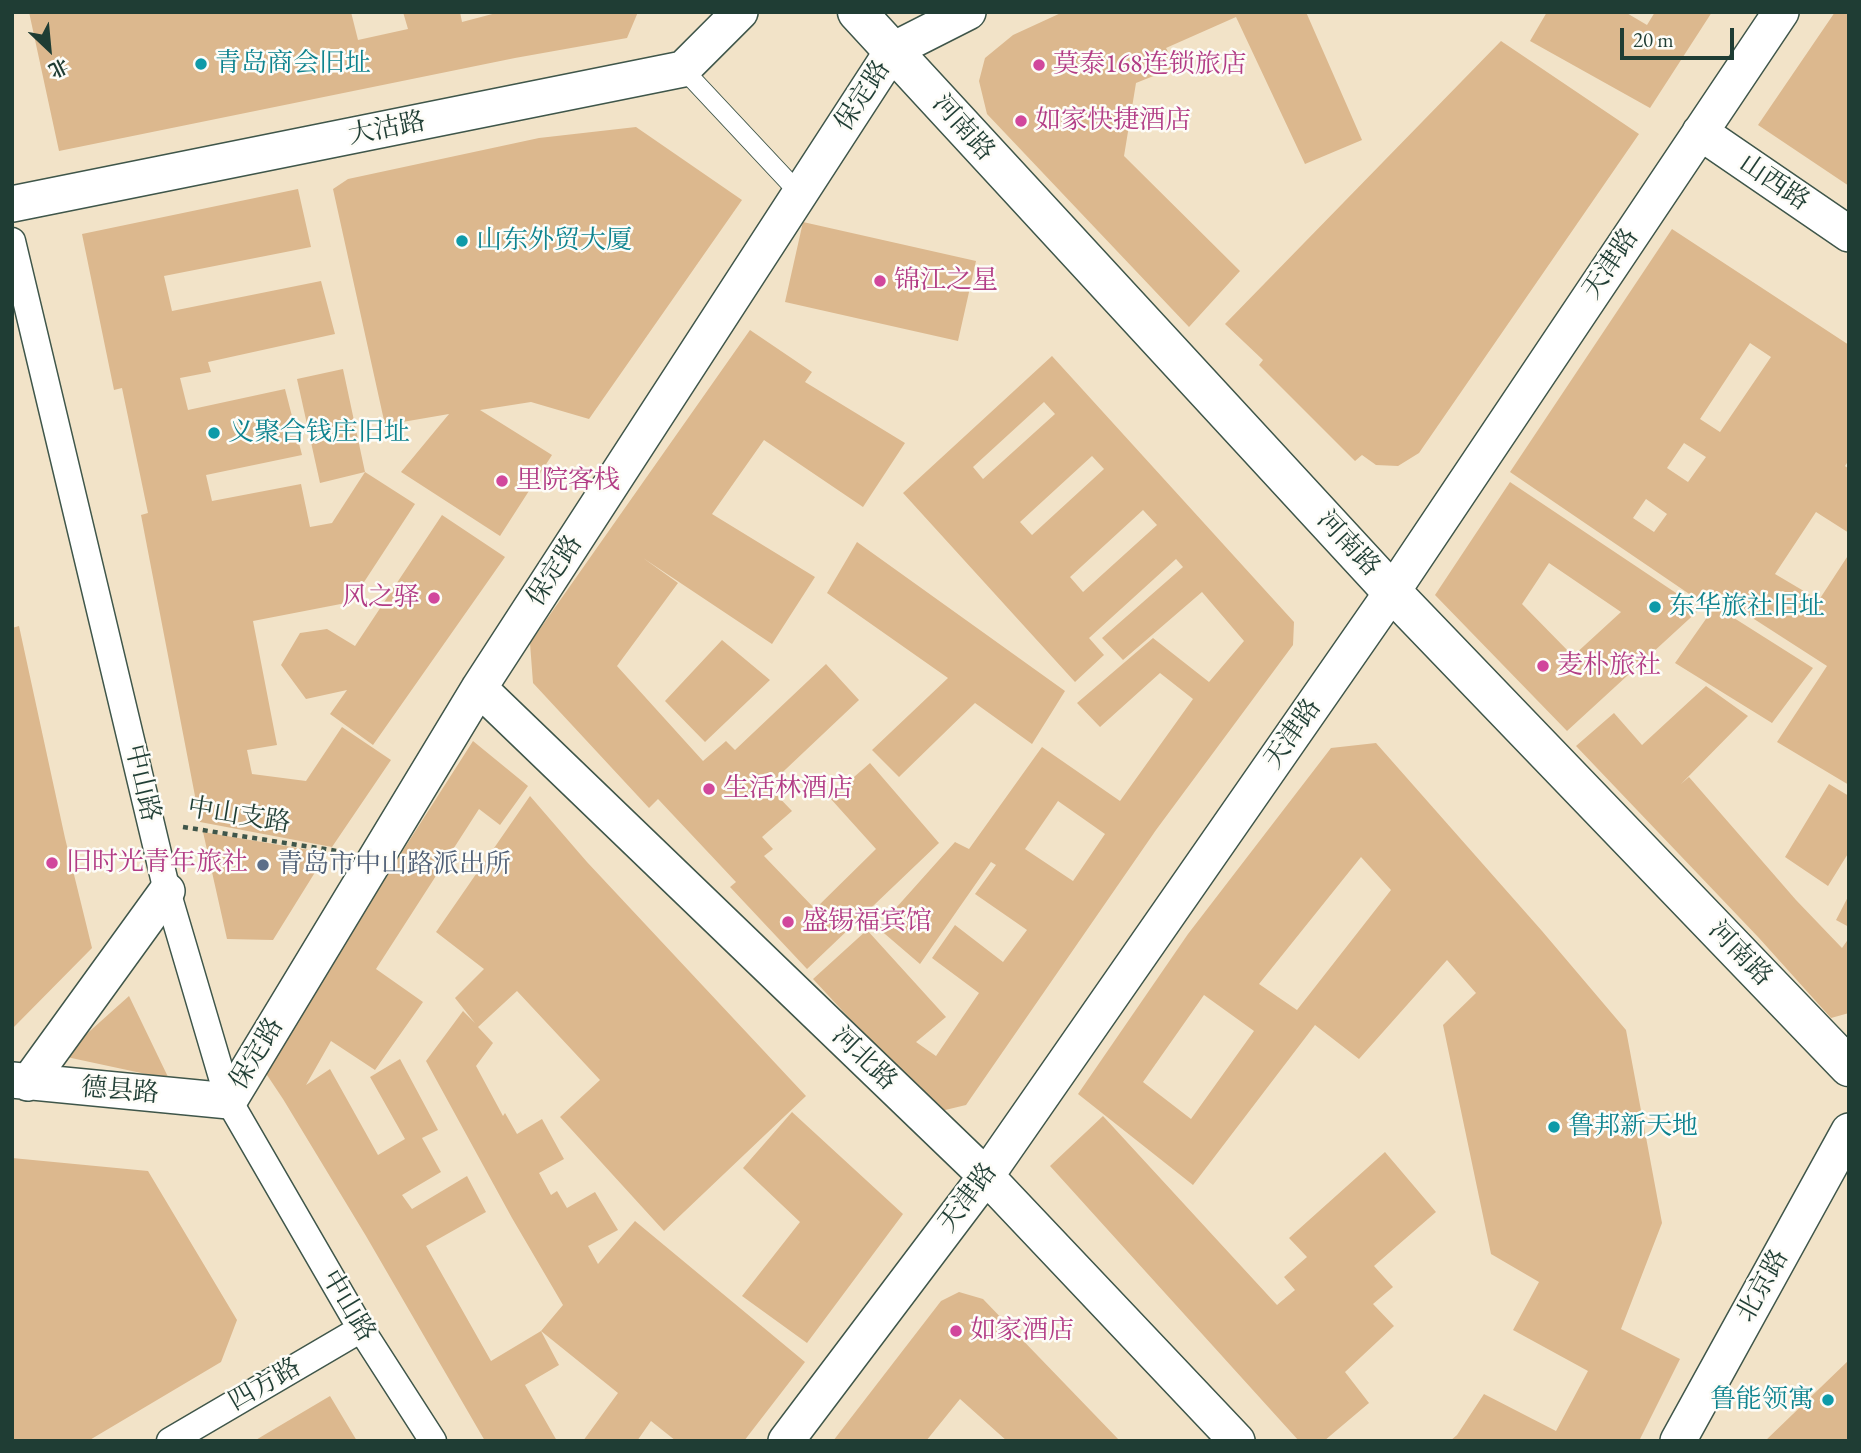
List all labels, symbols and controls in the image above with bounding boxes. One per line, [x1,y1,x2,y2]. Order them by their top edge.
north arrow [14,14,84,84]
scale bar [1623,14,1737,58]
text: 20 m [1633,26,1674,53]
place label: 青岛商会旧址 [215,48,371,80]
place label: 莫泰168连锁旅店 [1053,49,1246,81]
text: 北 [44,53,72,84]
street label: 保定路 [829,55,897,137]
marker: 青岛商会旧址 [193,56,209,72]
marker: 莫泰168连锁旅店 [1031,57,1047,73]
street label: 河南路 [925,89,1001,167]
place label: 如家快捷酒店 [1035,105,1191,137]
street label: 大沽路 [346,106,428,152]
marker: 如家快捷酒店 [1013,113,1029,129]
street label: 山西路 [1733,148,1815,218]
street label: 天津路 [1576,223,1646,305]
place label: 山东外贸大厦 [476,225,632,257]
marker: 山东外贸大厦 [454,233,470,249]
place label: 锦江之星 [894,265,998,297]
marker: 锦江之星 [872,273,888,289]
place label: 义聚合钱庄旧址 [228,417,410,449]
marker: 义聚合钱庄旧址 [206,425,222,441]
place label: 里院客栈 [516,465,620,497]
marker: 里院客栈 [494,473,510,489]
street label: 河南路 [1310,505,1386,583]
street label: 保定路 [521,530,589,612]
place label: 风之驿 [342,582,420,614]
marker: 风之驿 [426,590,442,606]
place label: 东华旅社旧址 [1669,591,1825,623]
marker: 东华旅社旧址 [1647,599,1663,615]
place label: 麦朴旅社 [1557,650,1661,682]
marker: 麦朴旅社 [1535,658,1551,674]
street label: 天津路 [1258,693,1328,775]
street label: 中山路 [118,741,166,825]
place label: 生活林酒店 [723,773,853,805]
marker: 生活林酒店 [701,781,717,797]
street label: 中山支路 [185,792,293,840]
place label: 旧时光青年旅社 [66,847,248,879]
place label: 青岛市中山路派出所 [277,849,511,881]
marker: 旧时光青年旅社 [44,855,60,871]
marker: 青岛市中山路派出所 [255,857,271,873]
place label: 盛锡福宾馆 [802,906,932,938]
marker: 盛锡福宾馆 [780,914,796,930]
street label: 河南路 [1702,915,1778,993]
street label: 保定路 [224,1013,290,1095]
street label: 河北路 [825,1021,903,1097]
street label: 德县路 [80,1072,160,1110]
place label: 鲁邦新天地 [1568,1111,1698,1143]
marker: 鲁邦新天地 [1546,1119,1562,1135]
street label: 天津路 [932,1157,1004,1239]
street label: 北京路 [1730,1244,1796,1328]
street label: 中山路 [315,1265,381,1347]
place label: 如家酒店 [970,1315,1074,1347]
marker: 如家酒店 [948,1323,964,1339]
street label: 四方路 [223,1352,307,1418]
place label: 鲁能领寓 [1710,1384,1814,1416]
marker: 鲁能领寓 [1820,1392,1836,1408]

